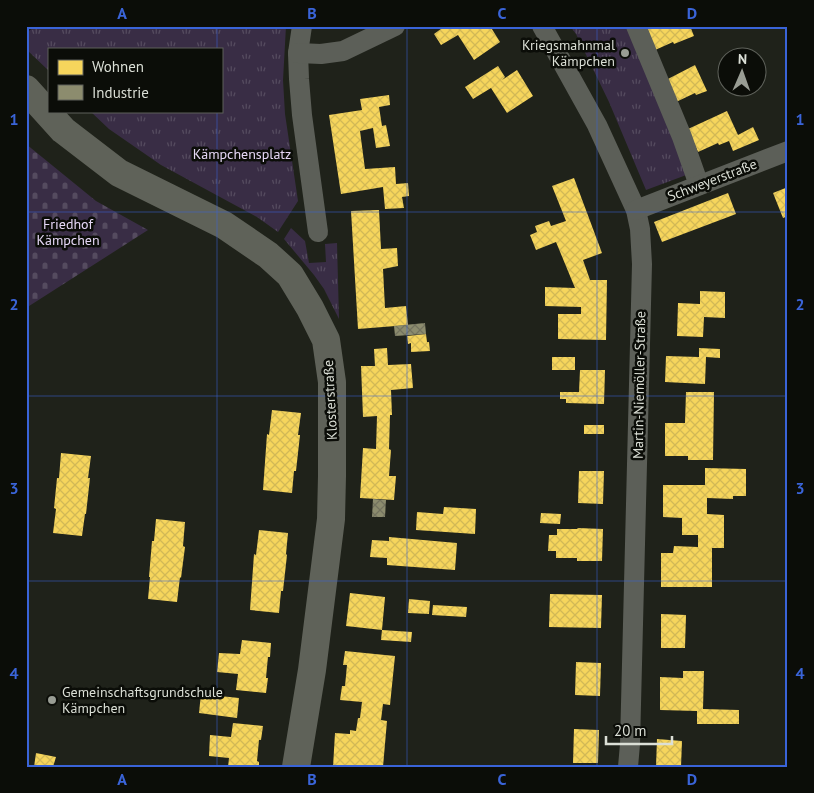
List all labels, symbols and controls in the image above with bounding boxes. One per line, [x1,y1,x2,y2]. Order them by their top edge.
text: A [117,3,127,23]
text: B [307,3,317,23]
text: C [498,3,507,23]
text: D [687,3,697,23]
place label: Kriegsmahnmal Kämpchen [522,36,615,70]
marker: Kriegsmahnmal Kämpchen [619,47,631,59]
legend [48,48,222,112]
north arrow [716,48,766,98]
text: N [738,50,747,68]
text: Wohnen [92,57,144,76]
text: Industrie [92,83,149,102]
text: 1 [9,109,19,129]
text: 1 [795,109,805,129]
park label: Kämpchensplatz [193,145,291,163]
street label: Schweyerstraße [665,155,759,205]
park label: Friedhof Kämpchen [36,215,100,249]
text: 2 [9,294,19,314]
text: 2 [795,294,805,314]
street label: Martin-Niemöller-Straße [629,311,649,459]
street label: Klosterstraße [319,359,341,441]
text: 3 [9,478,19,498]
text: 3 [795,478,805,498]
text: 4 [9,663,19,683]
text: 4 [795,663,805,683]
place label: Gemeinschaftsgrundschule Kämpchen [62,683,223,717]
marker: Gemeinschaftsgrundschule Kämpchen [46,694,58,706]
scale bar [606,713,673,745]
text: 20 m [614,721,647,740]
text: A [117,769,127,789]
text: B [307,769,317,789]
text: C [498,769,507,789]
text: D [687,769,697,789]

